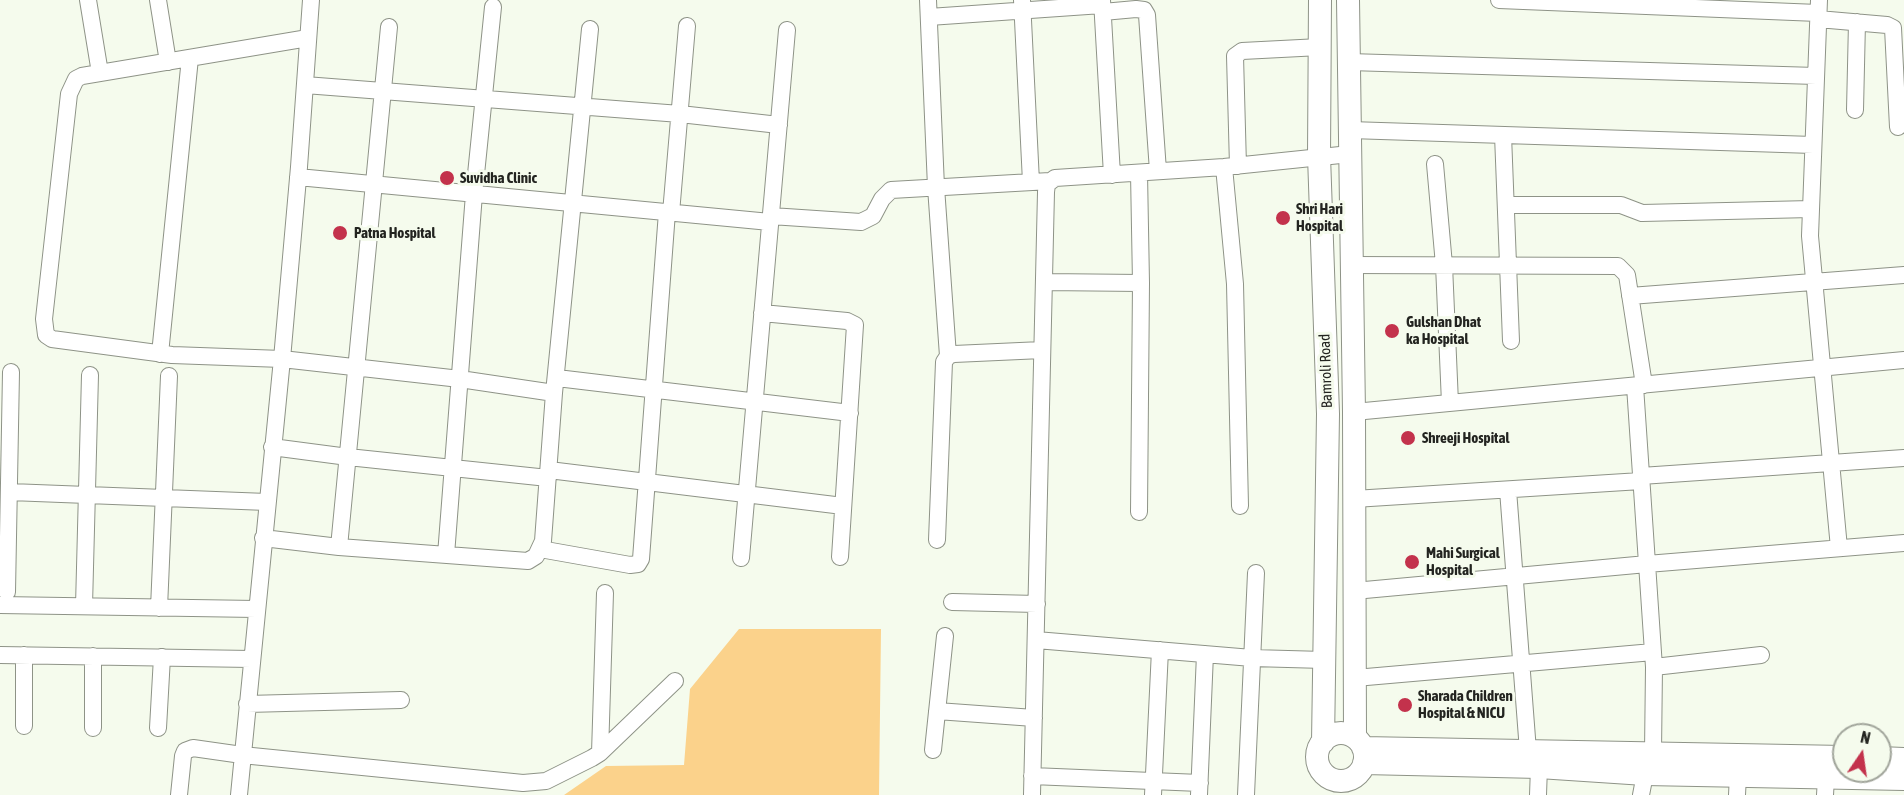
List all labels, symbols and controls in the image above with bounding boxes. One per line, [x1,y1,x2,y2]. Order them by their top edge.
marker: Suvidha Clinic [438,169,456,187]
place label: Suvidha Clinic [460,169,537,187]
place label: Shri Hari Hospital [1296,200,1343,235]
marker: Shri Hari Hospital [1274,209,1292,227]
marker: Patna Hospital [331,224,349,242]
place label: Patna Hospital [354,224,436,242]
place label: Gulshan Dhat ka Hospital [1406,313,1481,348]
marker: Gulshan Dhat ka Hospital [1383,322,1401,340]
street label: Bamroli Road [1316,333,1336,409]
marker: Shreeji Hospital [1399,429,1417,447]
place label: Shreeji Hospital [1422,429,1509,447]
place label: Mahi Surgical Hospital [1426,544,1500,579]
marker: Mahi Surgical Hospital [1403,553,1421,571]
place label: Sharada Children Hospital & NICU [1418,687,1513,722]
marker: Sharada Children Hospital & NICU [1396,696,1414,714]
north arrow [1832,723,1892,783]
text: N [1859,728,1872,747]

